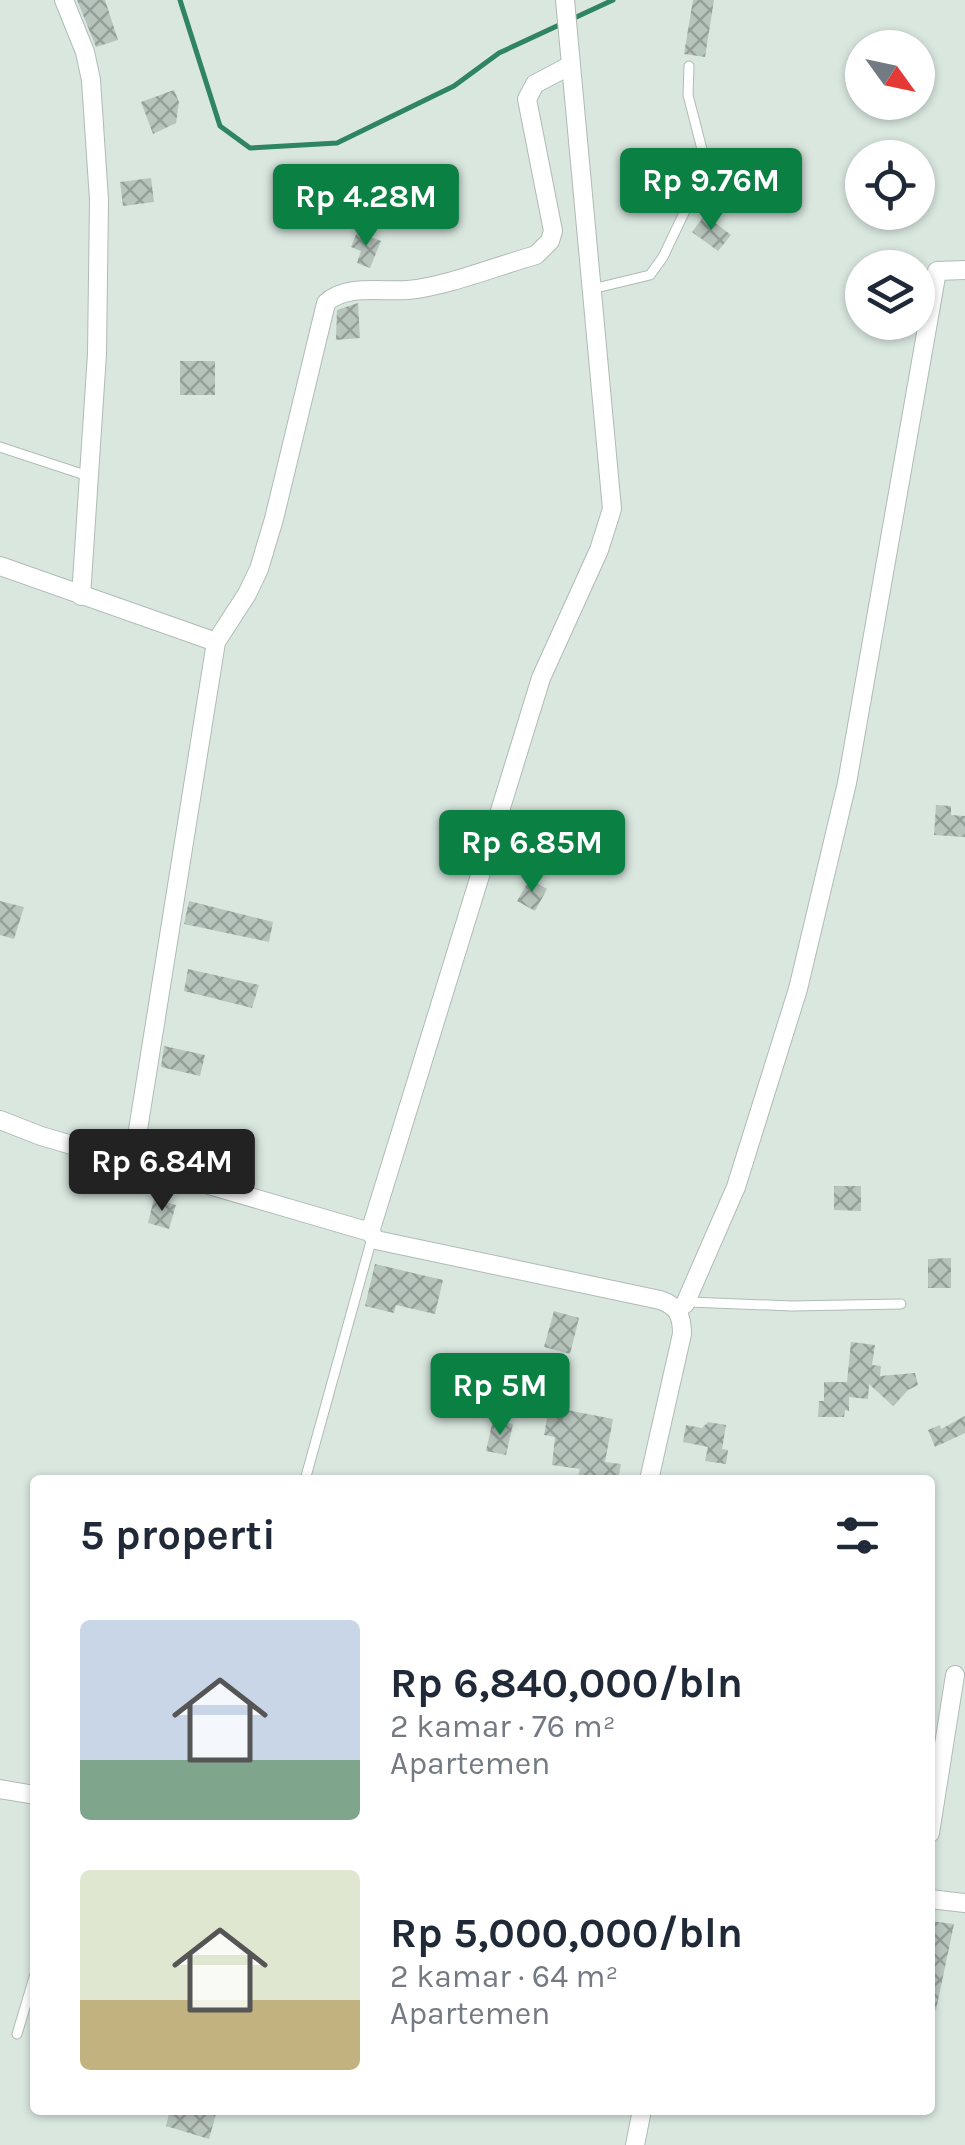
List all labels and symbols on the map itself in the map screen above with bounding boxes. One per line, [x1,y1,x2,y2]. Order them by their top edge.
north arrow [845,30,935,120]
pin: Rp 9.76M [608,148,814,233]
pin: Rp 4.28M [263,164,469,249]
pin: Rp 6.85M [429,810,635,895]
pin: Rp 6.84M [59,1129,265,1214]
pin: Rp 5M [430,1353,570,1438]

